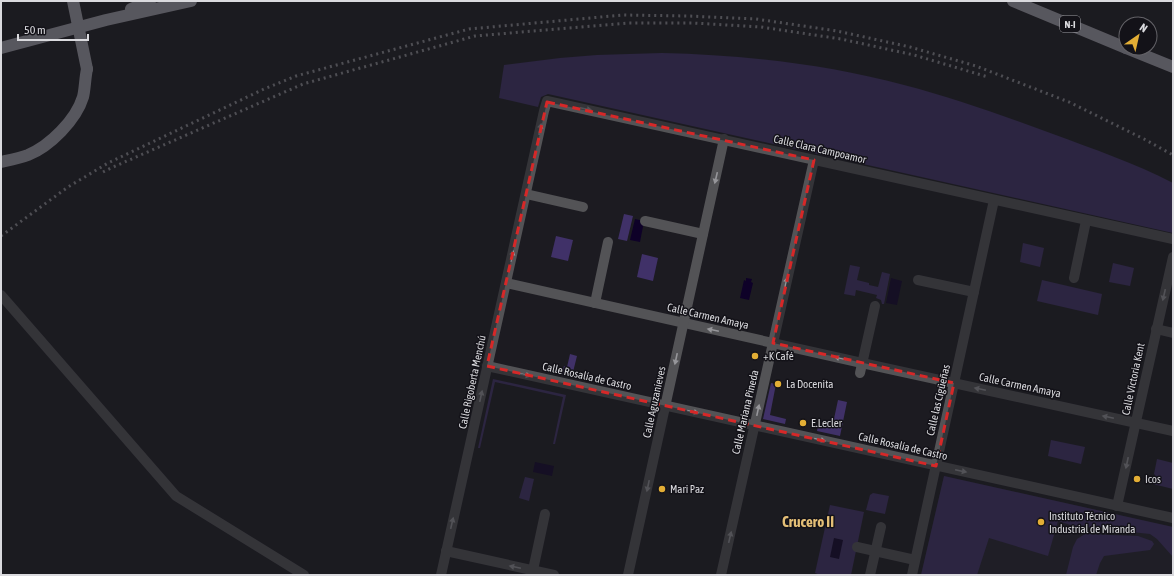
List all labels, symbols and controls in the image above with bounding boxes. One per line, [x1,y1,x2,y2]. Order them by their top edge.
scale bar [18,16,88,42]
road number: N-I [1060,16,1080,32]
north arrow [1118,16,1158,56]
text: N [1138,21,1150,35]
text: 50 m [24,23,46,37]
one-way arrow [579,107,592,113]
one-way arrow [538,123,544,135]
street label: Calle Clara Campoamor [772,132,868,166]
one-way arrow [712,171,718,184]
one-way arrow [509,250,515,262]
one-way arrow [784,277,790,289]
one-way arrow [1161,289,1167,301]
street label: Calle Carmen Amaya [666,301,750,331]
one-way arrow [707,326,719,332]
street label: Calle Rigoberta Menchú [456,334,488,430]
street label: Calle Victoria Kent [1119,342,1147,416]
place label: +K Café [763,350,794,362]
marker: +K Café [750,351,760,361]
one-way arrow [672,353,678,365]
one-way arrow [834,355,846,361]
street label: Calle Rosalía de Castro [541,360,633,392]
street label: Calle las Cigüeñas [924,363,952,437]
street label: Calle Aguzanieves [641,365,667,439]
street label: Calle Mariana Pineda [729,369,761,455]
street label: Calle Carmen Amaya [978,370,1062,400]
one-way arrow [519,372,531,378]
place label: La Docenita [786,378,833,390]
marker: La Docenita [773,379,783,389]
one-way arrow [974,386,987,392]
one-way arrow [478,390,484,403]
one-way arrow [755,404,761,416]
one-way arrow [687,410,699,416]
one-way arrow [1101,413,1114,419]
place label: E.Lecler [811,417,843,429]
marker: E.Lecler [798,418,808,428]
street label: Calle Rosalía de Castro [857,430,949,462]
one-way arrow [814,438,826,444]
one-way arrow [1123,456,1129,469]
one-way arrow [955,469,967,475]
place label: Icos [1145,473,1161,485]
marker: Icos [1132,474,1142,484]
one-way arrow [644,480,650,492]
place label: Mari Paz [670,483,704,495]
marker: Mari Paz [657,484,667,494]
place label: Instituto Técnico Industrial de Miranda [1049,510,1135,535]
district label: Crucero II [782,513,834,530]
one-way arrow [450,517,456,529]
marker: Instituto Técnico Industrial de Miranda [1036,517,1046,527]
one-way arrow [727,531,733,543]
one-way arrow [509,563,522,569]

